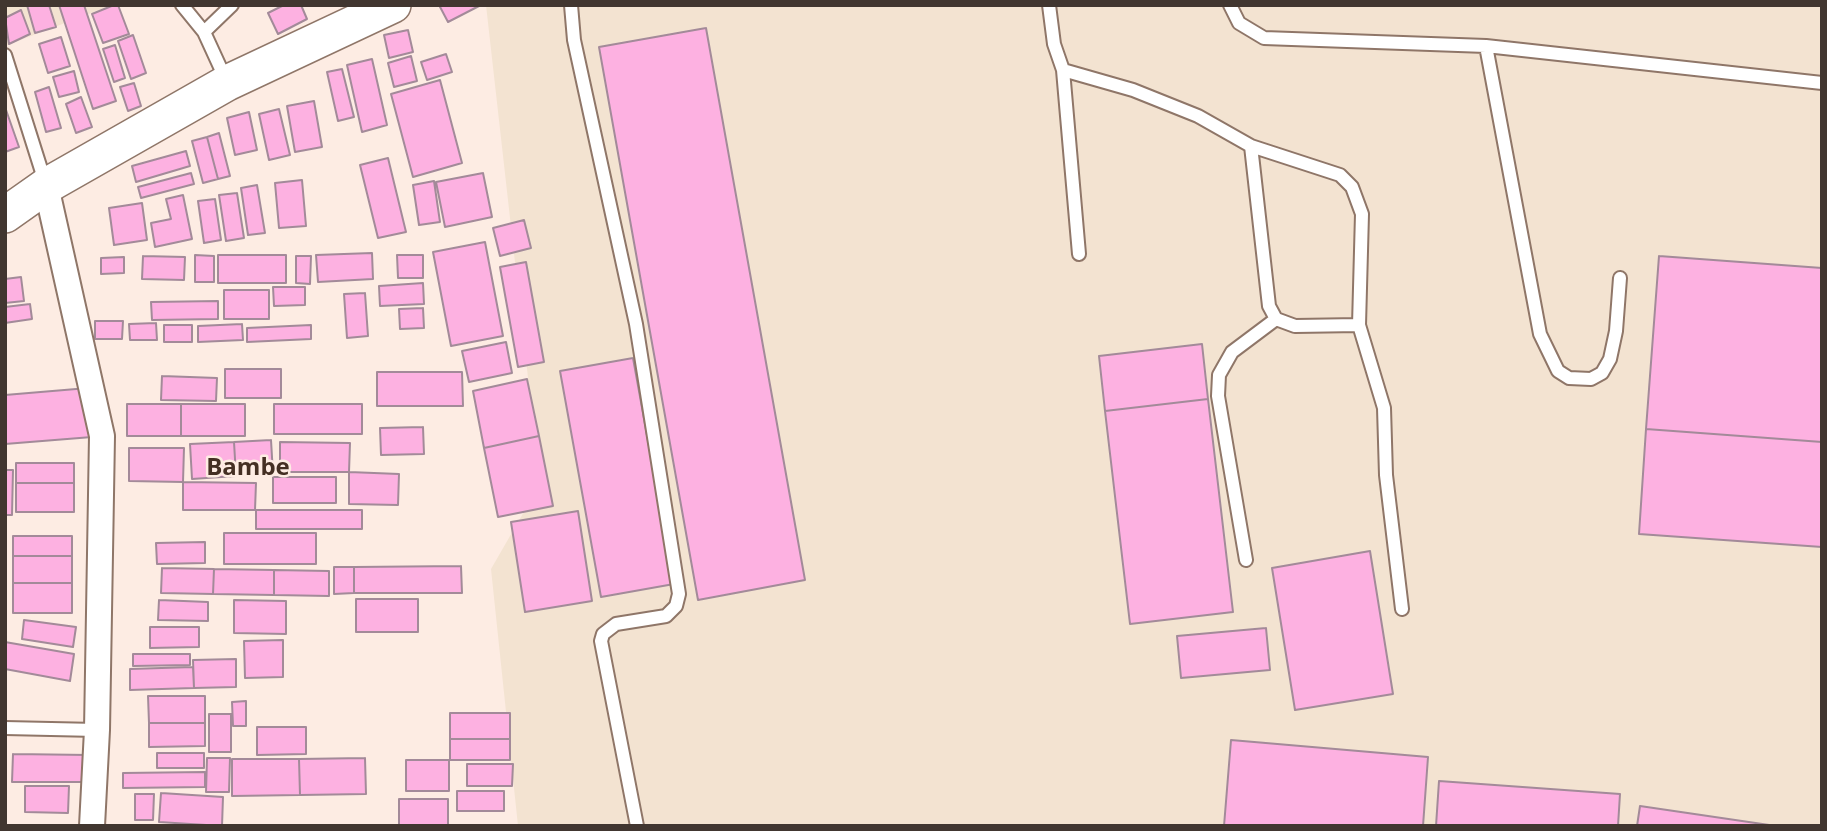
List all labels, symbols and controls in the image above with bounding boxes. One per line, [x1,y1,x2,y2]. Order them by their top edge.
district label: Bambe [206,454,290,482]

